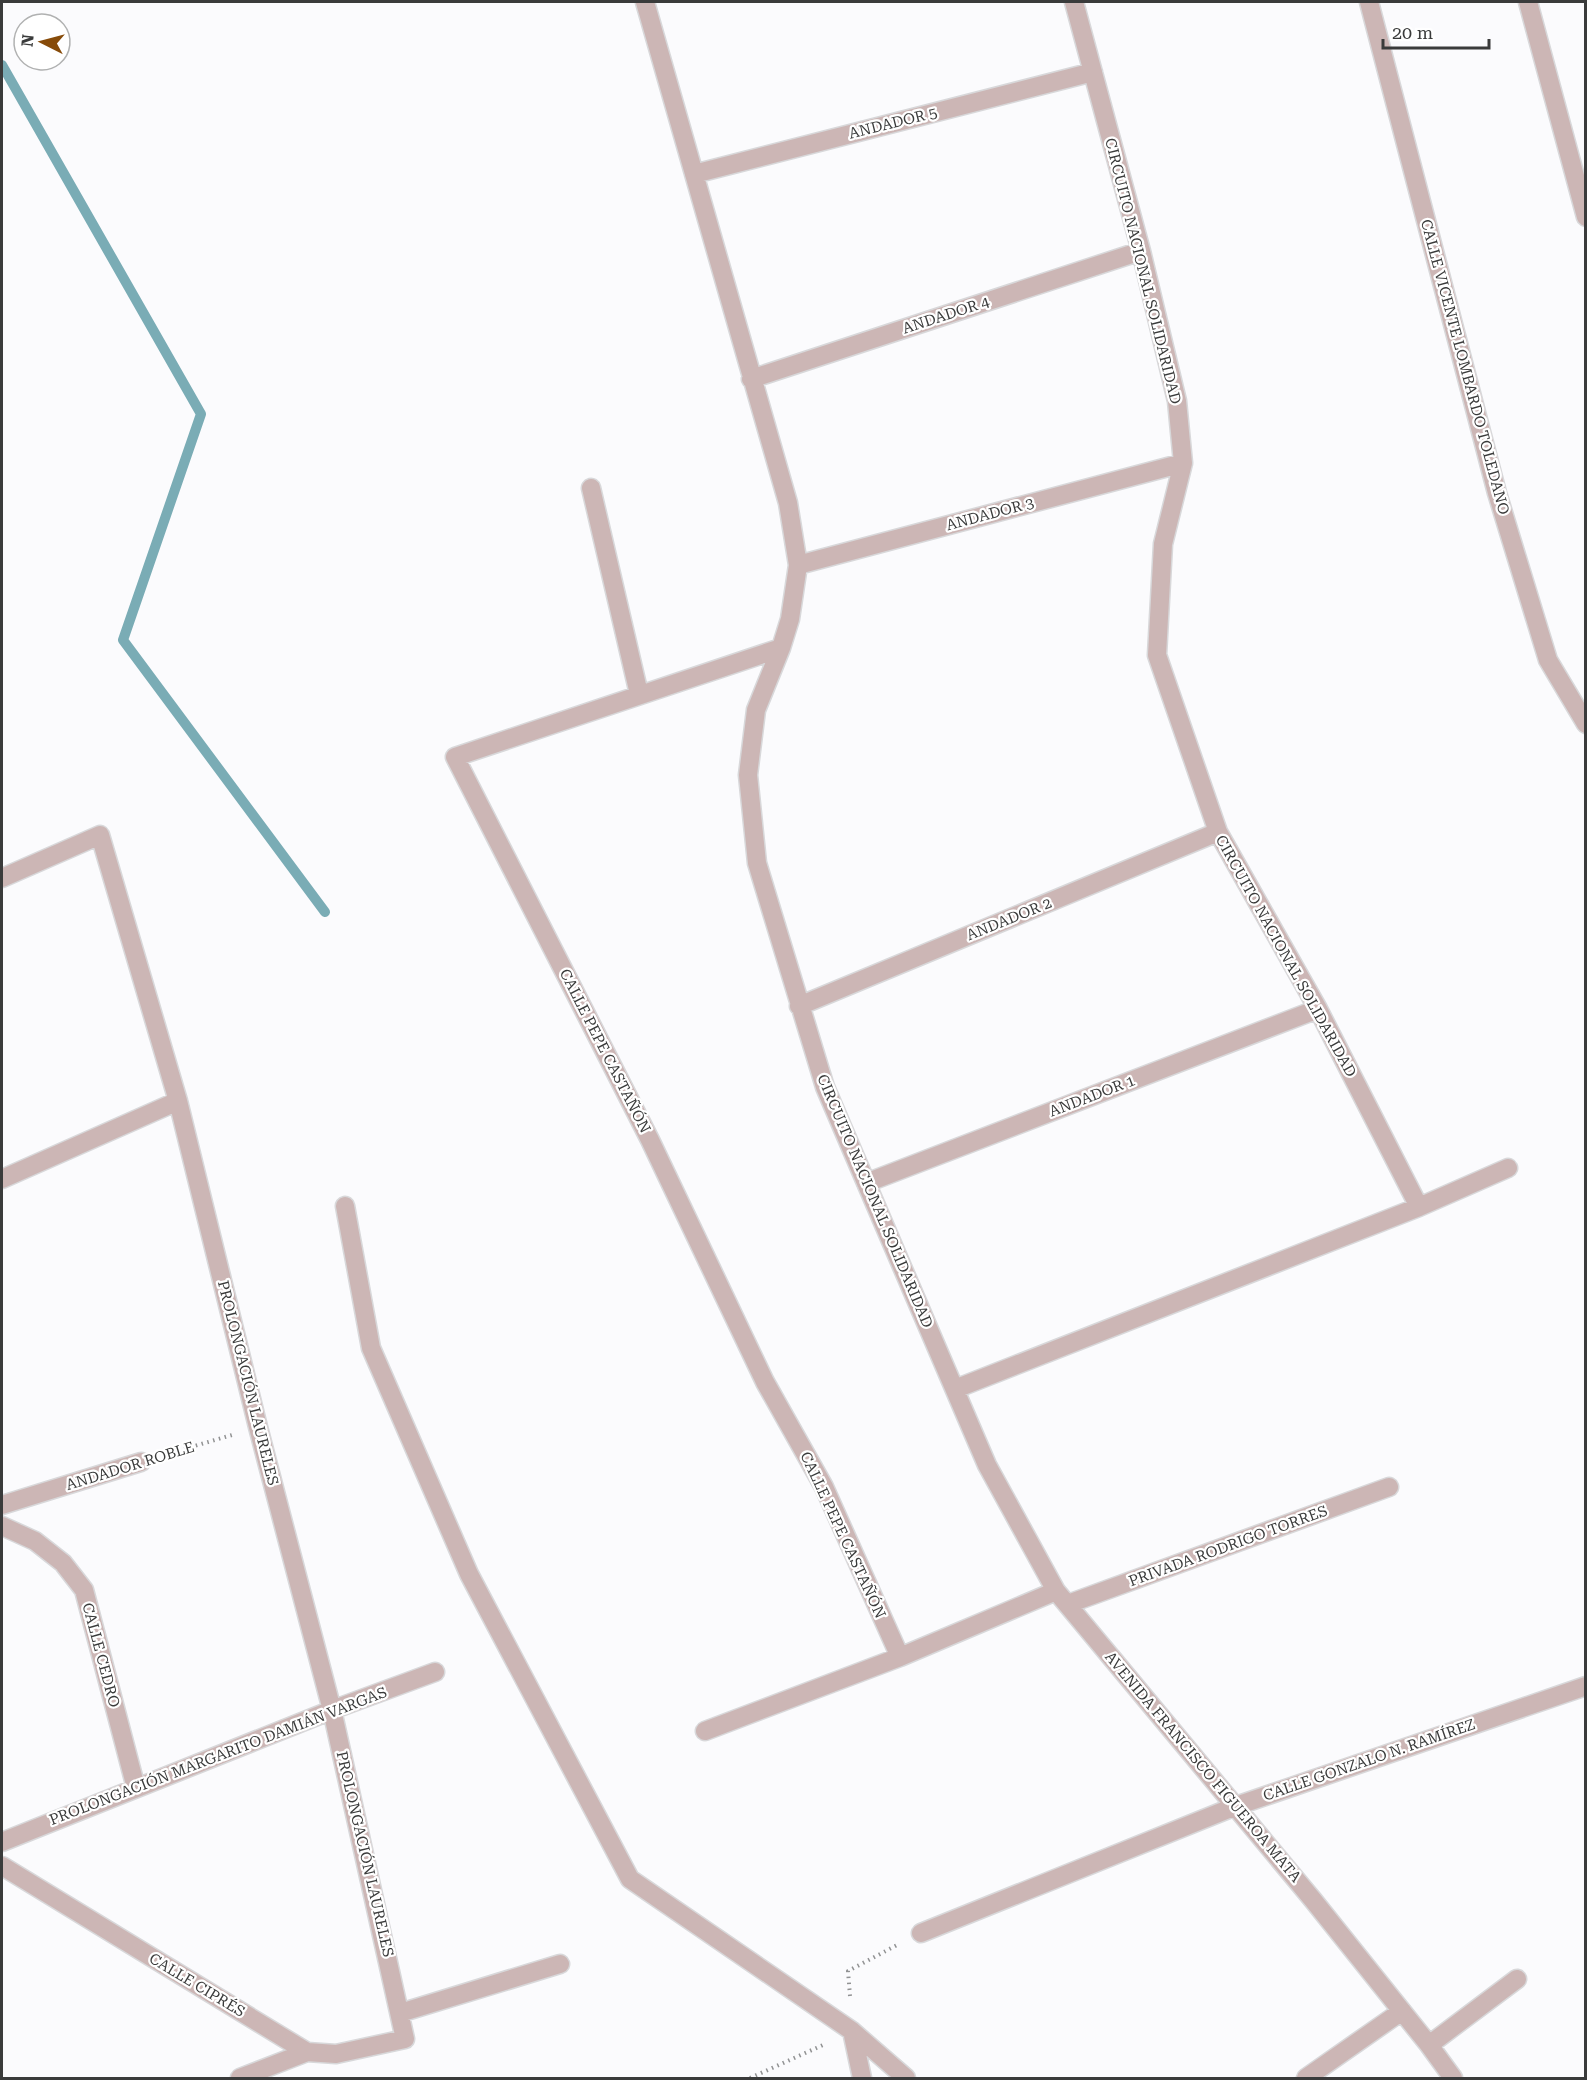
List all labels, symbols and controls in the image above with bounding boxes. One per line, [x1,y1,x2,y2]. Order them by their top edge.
north arrow [12,12,72,72]
scale bar [1383,12,1490,50]
text: 20 m [1392,22,1433,43]
text: N [17,33,38,48]
street label: ANDADOR 5 [847,103,939,143]
street label: CIRCUITO NACIONAL SOLIDARIDAD [1101,136,1185,406]
street label: CALLE VICENTE LOMBARDO TOLEDANO [1417,217,1513,517]
street label: ANDADOR 4 [900,292,992,338]
street label: ANDADOR 3 [944,494,1036,534]
street label: CIRCUITO NACIONAL SOLIDARIDAD [1212,832,1360,1080]
street label: ANDADOR 2 [964,894,1054,944]
street label: CALLE PEPE CASTAÑÓN [556,965,655,1136]
street label: ANDADOR 1 [1047,1071,1137,1121]
street label: CIRCUITO NACIONAL SOLIDARIDAD [813,1072,937,1330]
street label: PROLONGACIÓN LAURELES [214,1278,283,1487]
street label: ANDADOR ROBLE [64,1438,196,1494]
street label: CALLE PEPE CASTAÑÓN [796,1448,891,1621]
street label: PRIVADA RODRIGO TORRES [1126,1502,1330,1590]
street label: CALLE CEDRO [78,1601,124,1709]
street label: AVENIDA FRANCISCO FIGUEROA MATA [1101,1648,1305,1886]
street label: PROLONGACIÓN MARGARITO DAMIÁN VARGAS [46,1682,389,1829]
street label: CALLE GONZALO N. RAMÍREZ [1261,1715,1477,1805]
street label: PROLONGACIÓN LAURELES [333,1749,398,1959]
street label: CALLE CIPRÉS [146,1949,248,2021]

